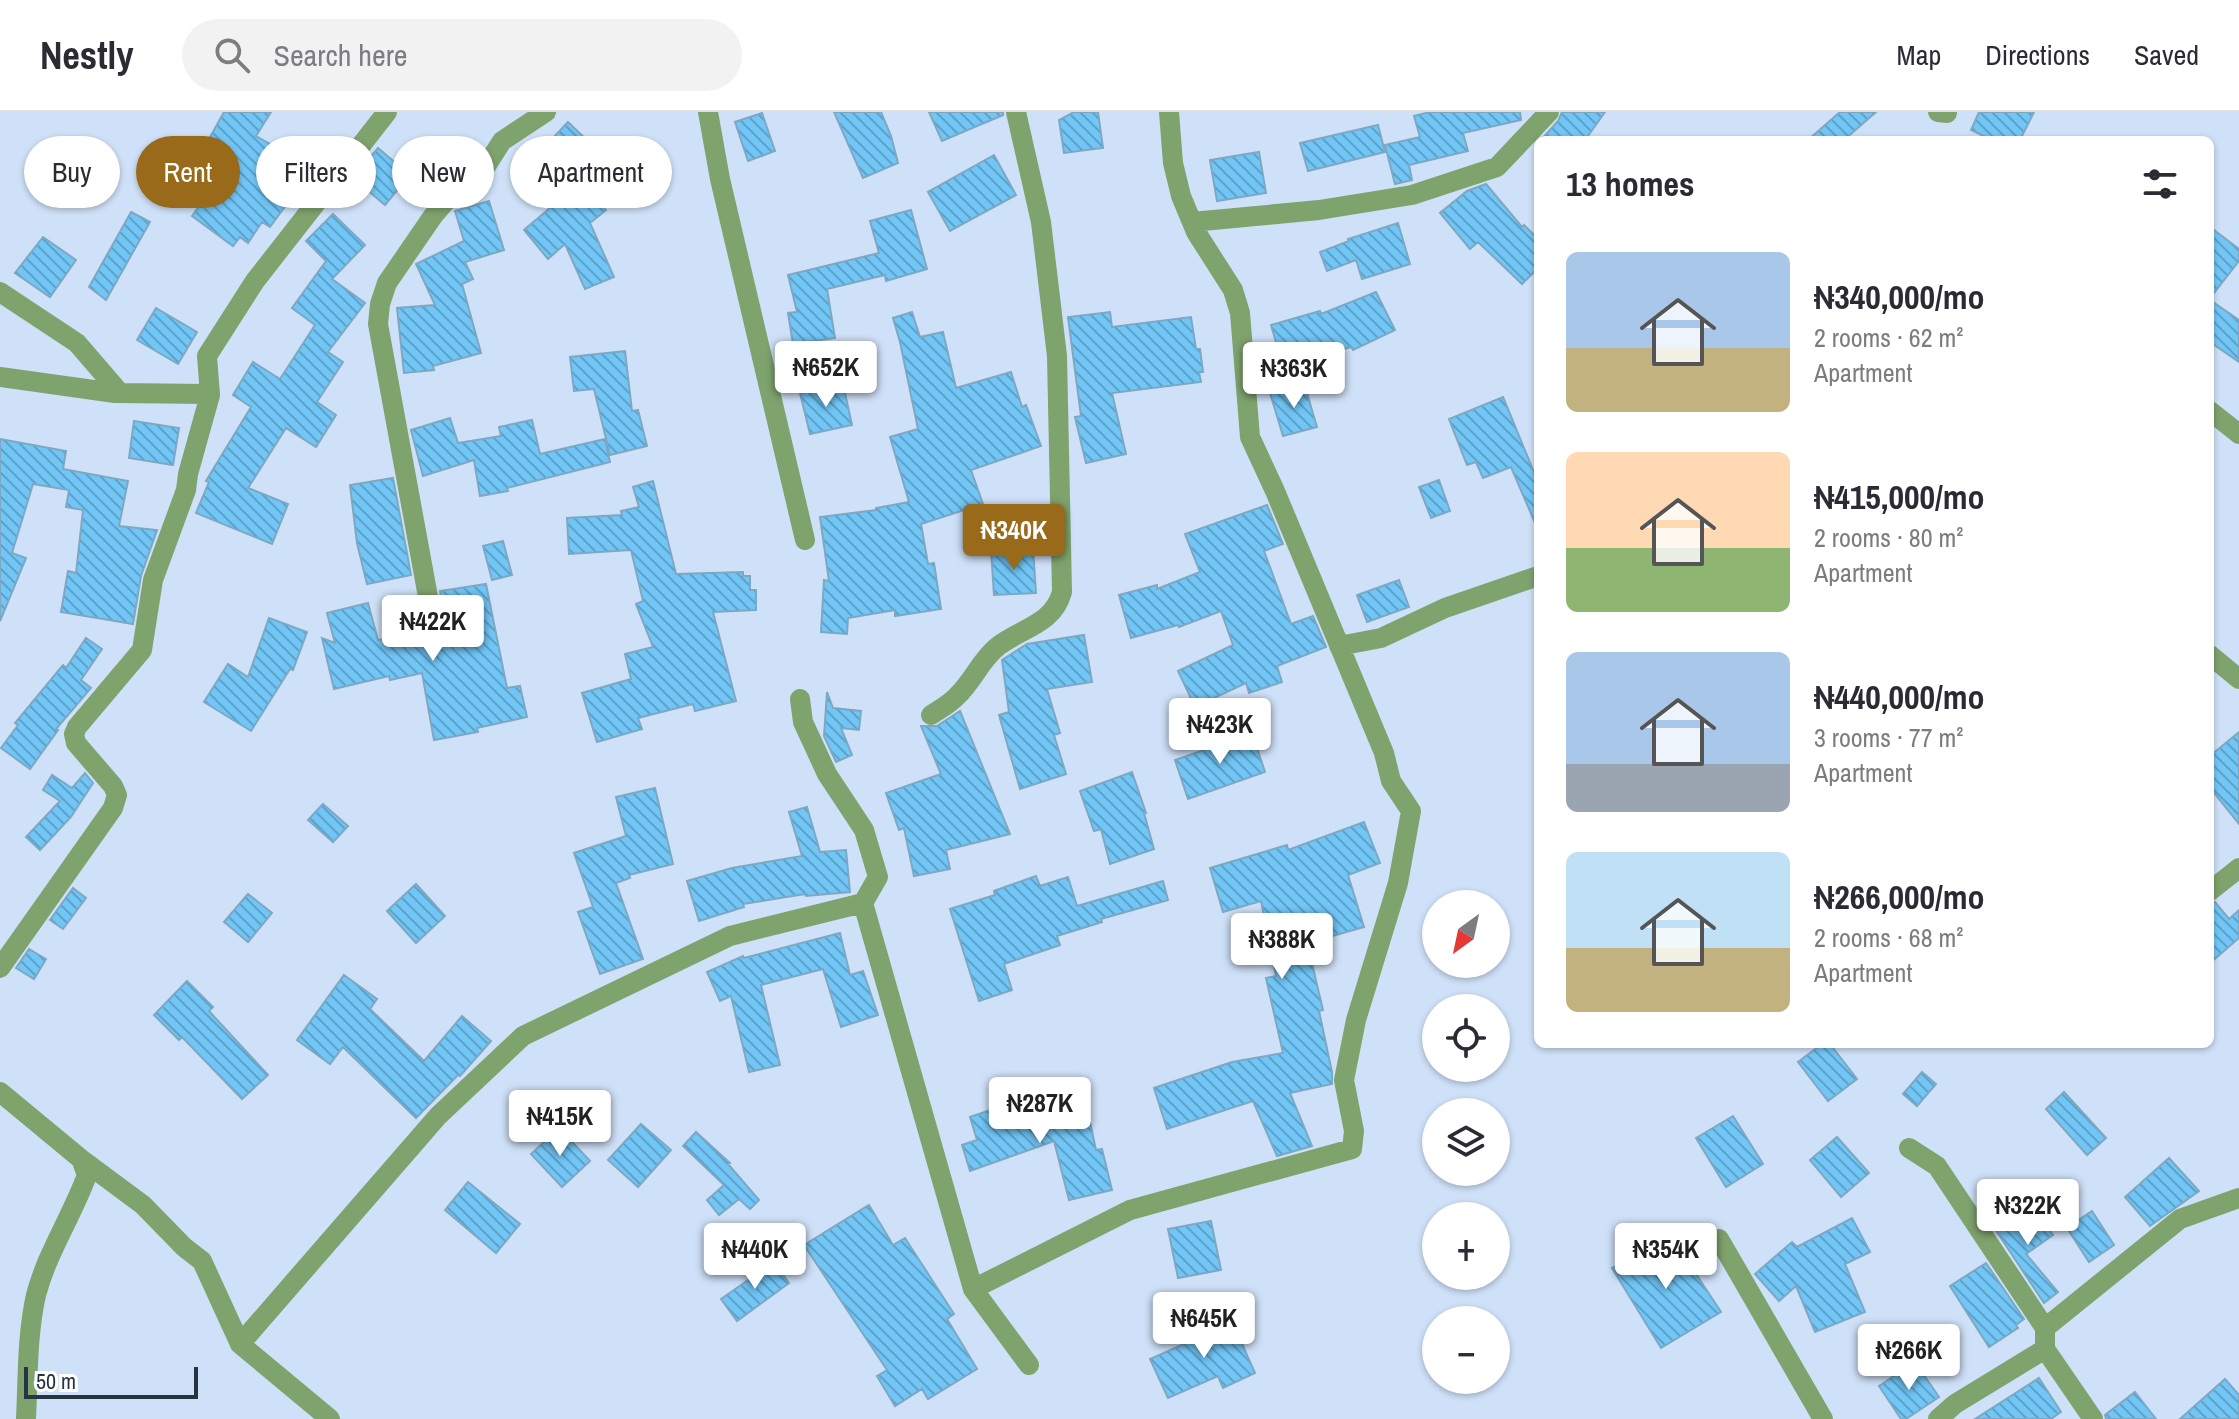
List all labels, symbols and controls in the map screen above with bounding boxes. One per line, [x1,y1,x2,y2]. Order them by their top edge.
search box [182,19,742,91]
text: Nestly [40,30,134,81]
icon: search [210,33,254,77]
text: Search here [274,35,408,75]
text: Map [1897,36,1941,74]
text: Directions [1985,36,2090,74]
text: Saved [2134,36,2199,74]
chip: Buy [24,136,120,208]
chip: Rent [136,136,240,208]
chip: Filters [256,136,376,208]
chip: New [392,136,494,208]
chip: Apartment [510,136,672,208]
text: 13 homes [1566,161,1695,207]
icon: filters [2138,162,2182,206]
text: ₦340,000/mo [1814,274,1984,320]
icon: home [1630,284,1726,380]
text: 2 rooms · 62 m² [1814,320,1963,355]
pin: ₦652K [770,341,882,409]
pin: ₦363K [1238,342,1350,410]
text: ₦652K [793,349,859,384]
text: ₦363K [1261,350,1327,385]
text: Apartment [1814,355,1912,390]
text: ₦415,000/mo [1814,474,1984,520]
icon: home [1630,484,1726,580]
pin: ₦340K [958,504,1070,572]
text: ₦340K [981,512,1047,547]
text: 2 rooms · 80 m² [1814,520,1963,555]
text: Apartment [1814,555,1912,590]
pin: ₦422K [377,595,489,663]
text: ₦422K [400,603,466,638]
text: ₦440,000/mo [1814,674,1984,720]
icon: home [1630,684,1726,780]
pin: ₦423K [1164,698,1276,766]
text: ₦423K [1187,706,1253,741]
text: 3 rooms · 77 m² [1814,720,1963,755]
text: Apartment [1814,755,1912,790]
text: ₦266,000/mo [1814,874,1984,920]
icon: home [1630,884,1726,980]
north arrow [1422,890,1510,978]
map controls [1422,890,1510,1394]
pin: ₦388K [1226,913,1338,981]
text: 2 rooms · 68 m² [1814,920,1963,955]
text: ₦388K [1249,921,1315,956]
text: Apartment [1814,955,1912,990]
button: locate [1422,994,1510,1082]
pin: ₦287K [984,1077,1096,1145]
text: ₦287K [1007,1085,1073,1120]
pin: ₦415K [504,1090,616,1158]
text: ₦415K [527,1098,593,1133]
button: layers [1422,1098,1510,1186]
pin: ₦322K [1972,1179,2084,1247]
text: ₦322K [1995,1187,2061,1222]
button: + [1422,1202,1510,1290]
pin: ₦440K [699,1223,811,1291]
pin: ₦354K [1610,1223,1722,1291]
text: ₦440K [722,1231,788,1266]
text: ₦354K [1633,1231,1699,1266]
pin: ₦645K [1148,1292,1260,1360]
text: ₦645K [1171,1300,1237,1335]
button: − [1422,1306,1510,1394]
pin: ₦266K [1853,1324,1965,1392]
text: ₦266K [1876,1332,1942,1367]
scale bar [24,1363,198,1399]
text: 50 m [36,1366,76,1396]

